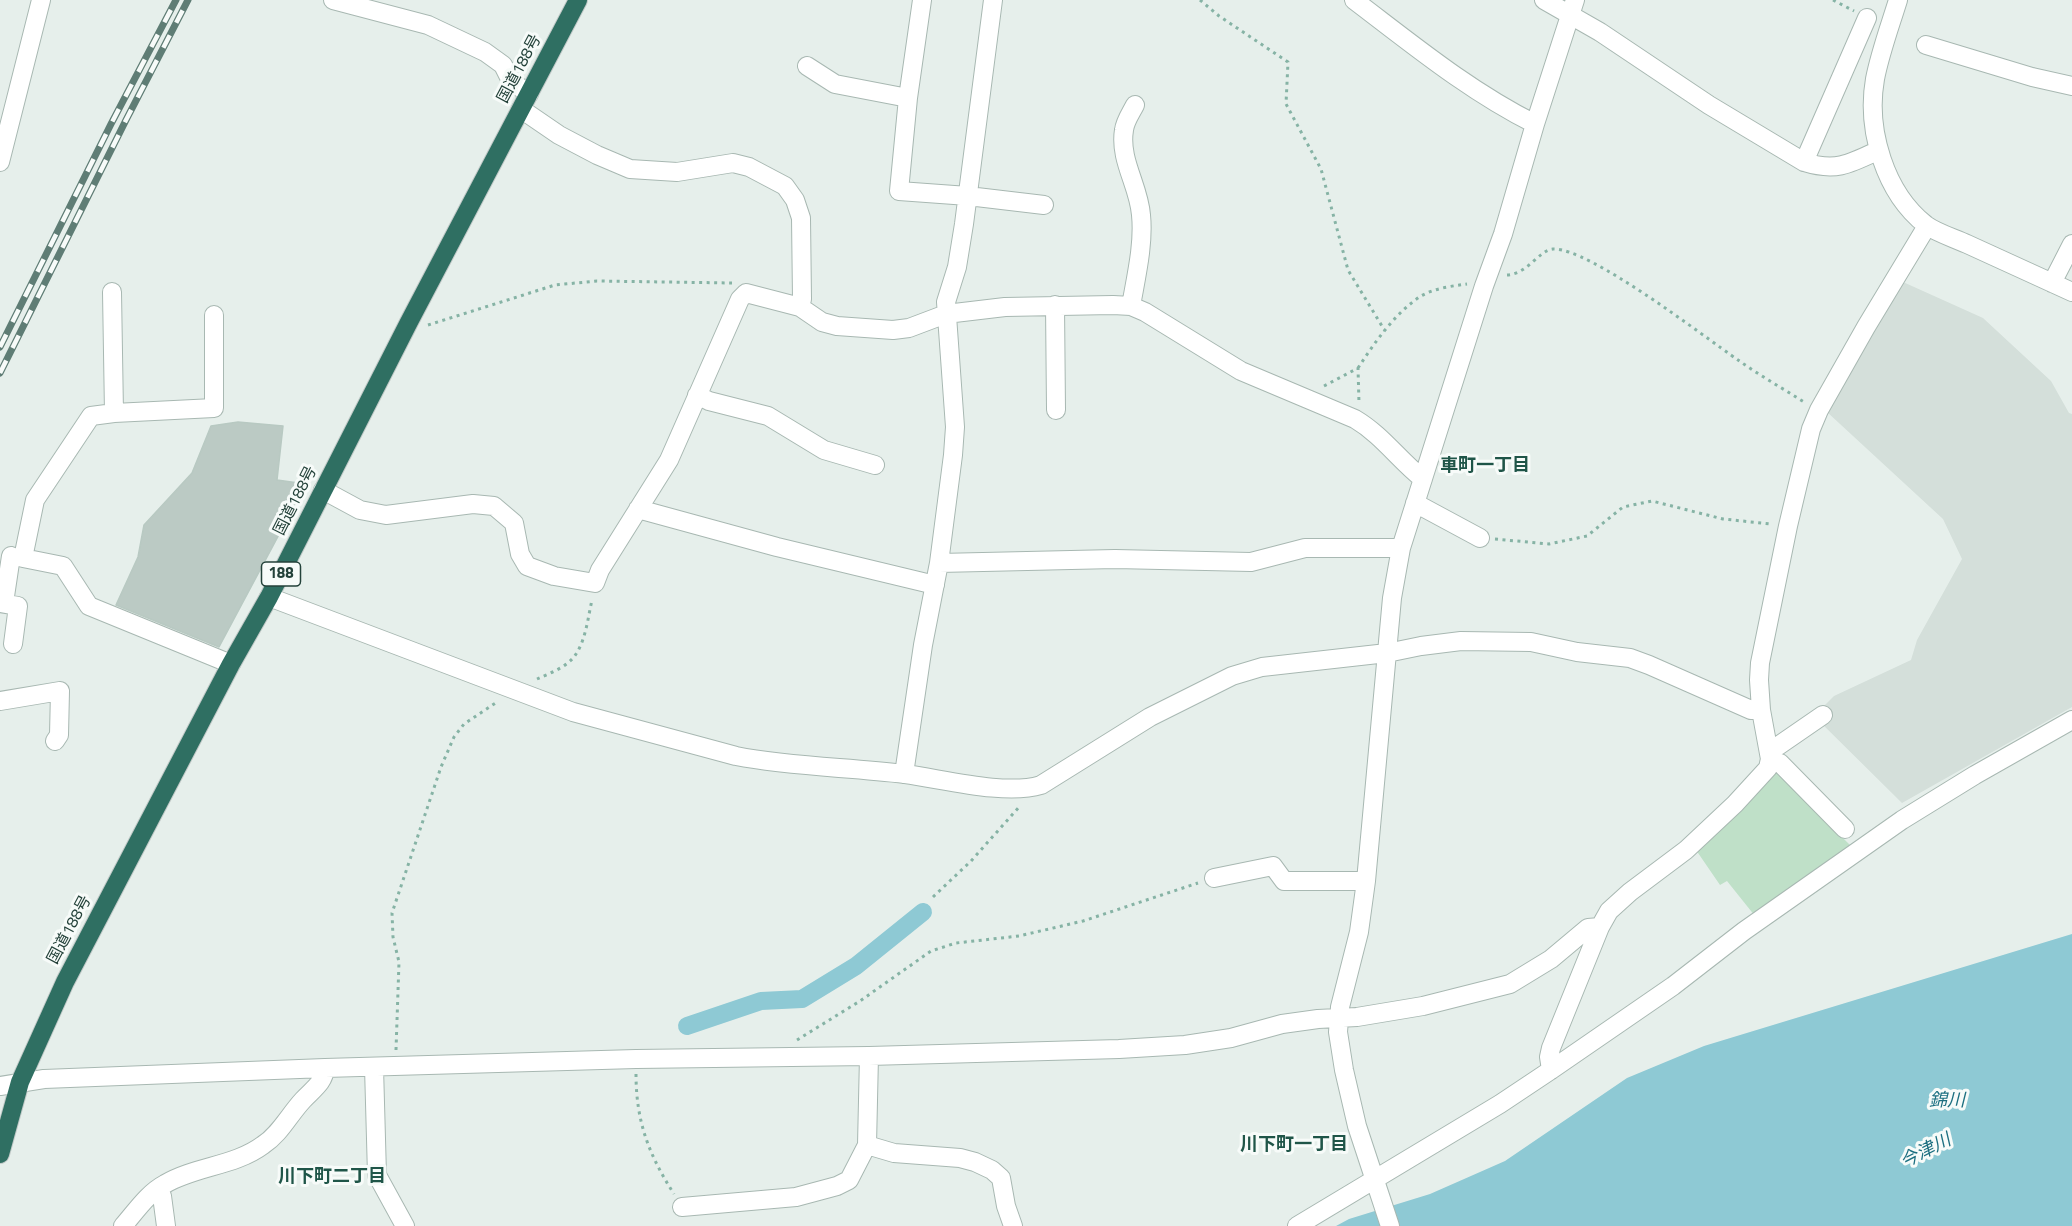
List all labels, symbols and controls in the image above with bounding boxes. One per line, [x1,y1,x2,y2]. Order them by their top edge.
street label: 国道188号 [494,31,546,107]
district label: 車町一丁目 [1440,456,1530,478]
street label: 国道188号 [270,463,322,539]
road number: 188 [262,562,300,586]
street label: 国道188号 [44,892,96,968]
water label: 錦川 [1929,1091,1965,1113]
water label: 今津川 [1897,1130,1955,1174]
district label: 川下町一丁目 [1240,1135,1348,1157]
district label: 川下町二丁目 [278,1167,386,1189]

